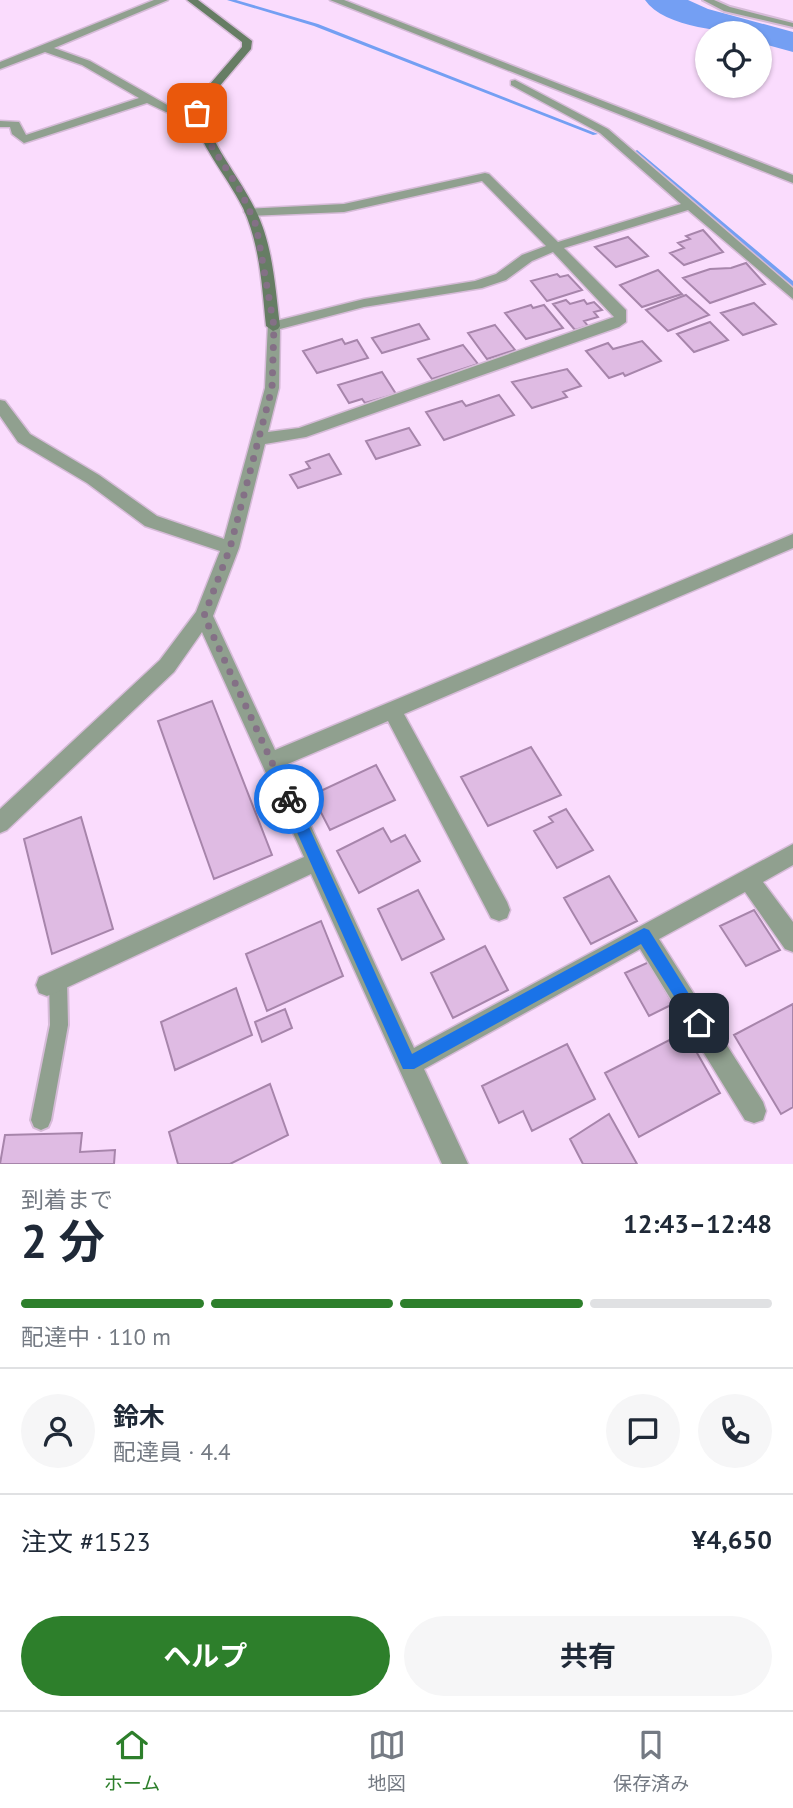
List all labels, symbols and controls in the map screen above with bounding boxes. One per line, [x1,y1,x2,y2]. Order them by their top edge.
map controls [695,21,772,98]
button: locate [695,21,772,98]
pin [167,83,227,143]
icon: bag [178,94,216,132]
courier [254,764,324,834]
icon: bike [270,780,308,818]
pin [669,993,729,1053]
icon: home [680,1004,718,1042]
text: 到着まで [21,1185,113,1214]
text: 12:43–12:48 [623,1207,772,1240]
text: 2 分 [21,1211,105,1271]
text: 配達中 · 110 m [21,1322,171,1351]
button: person [21,1394,95,1468]
button: chat [606,1394,680,1468]
button: phone [698,1394,772,1468]
text: 鈴木 [113,1400,165,1433]
text: 配達員 · 4.4 [113,1437,230,1466]
text: ¥4,650 [692,1523,772,1556]
text: 注文 #1523 [21,1525,151,1558]
button: ヘルプ [21,1616,390,1696]
button: 共有 [404,1616,772,1696]
tab: ホーム [104,1726,160,1795]
tab: 地図 [368,1726,406,1795]
tab: 保存済み [613,1726,689,1795]

